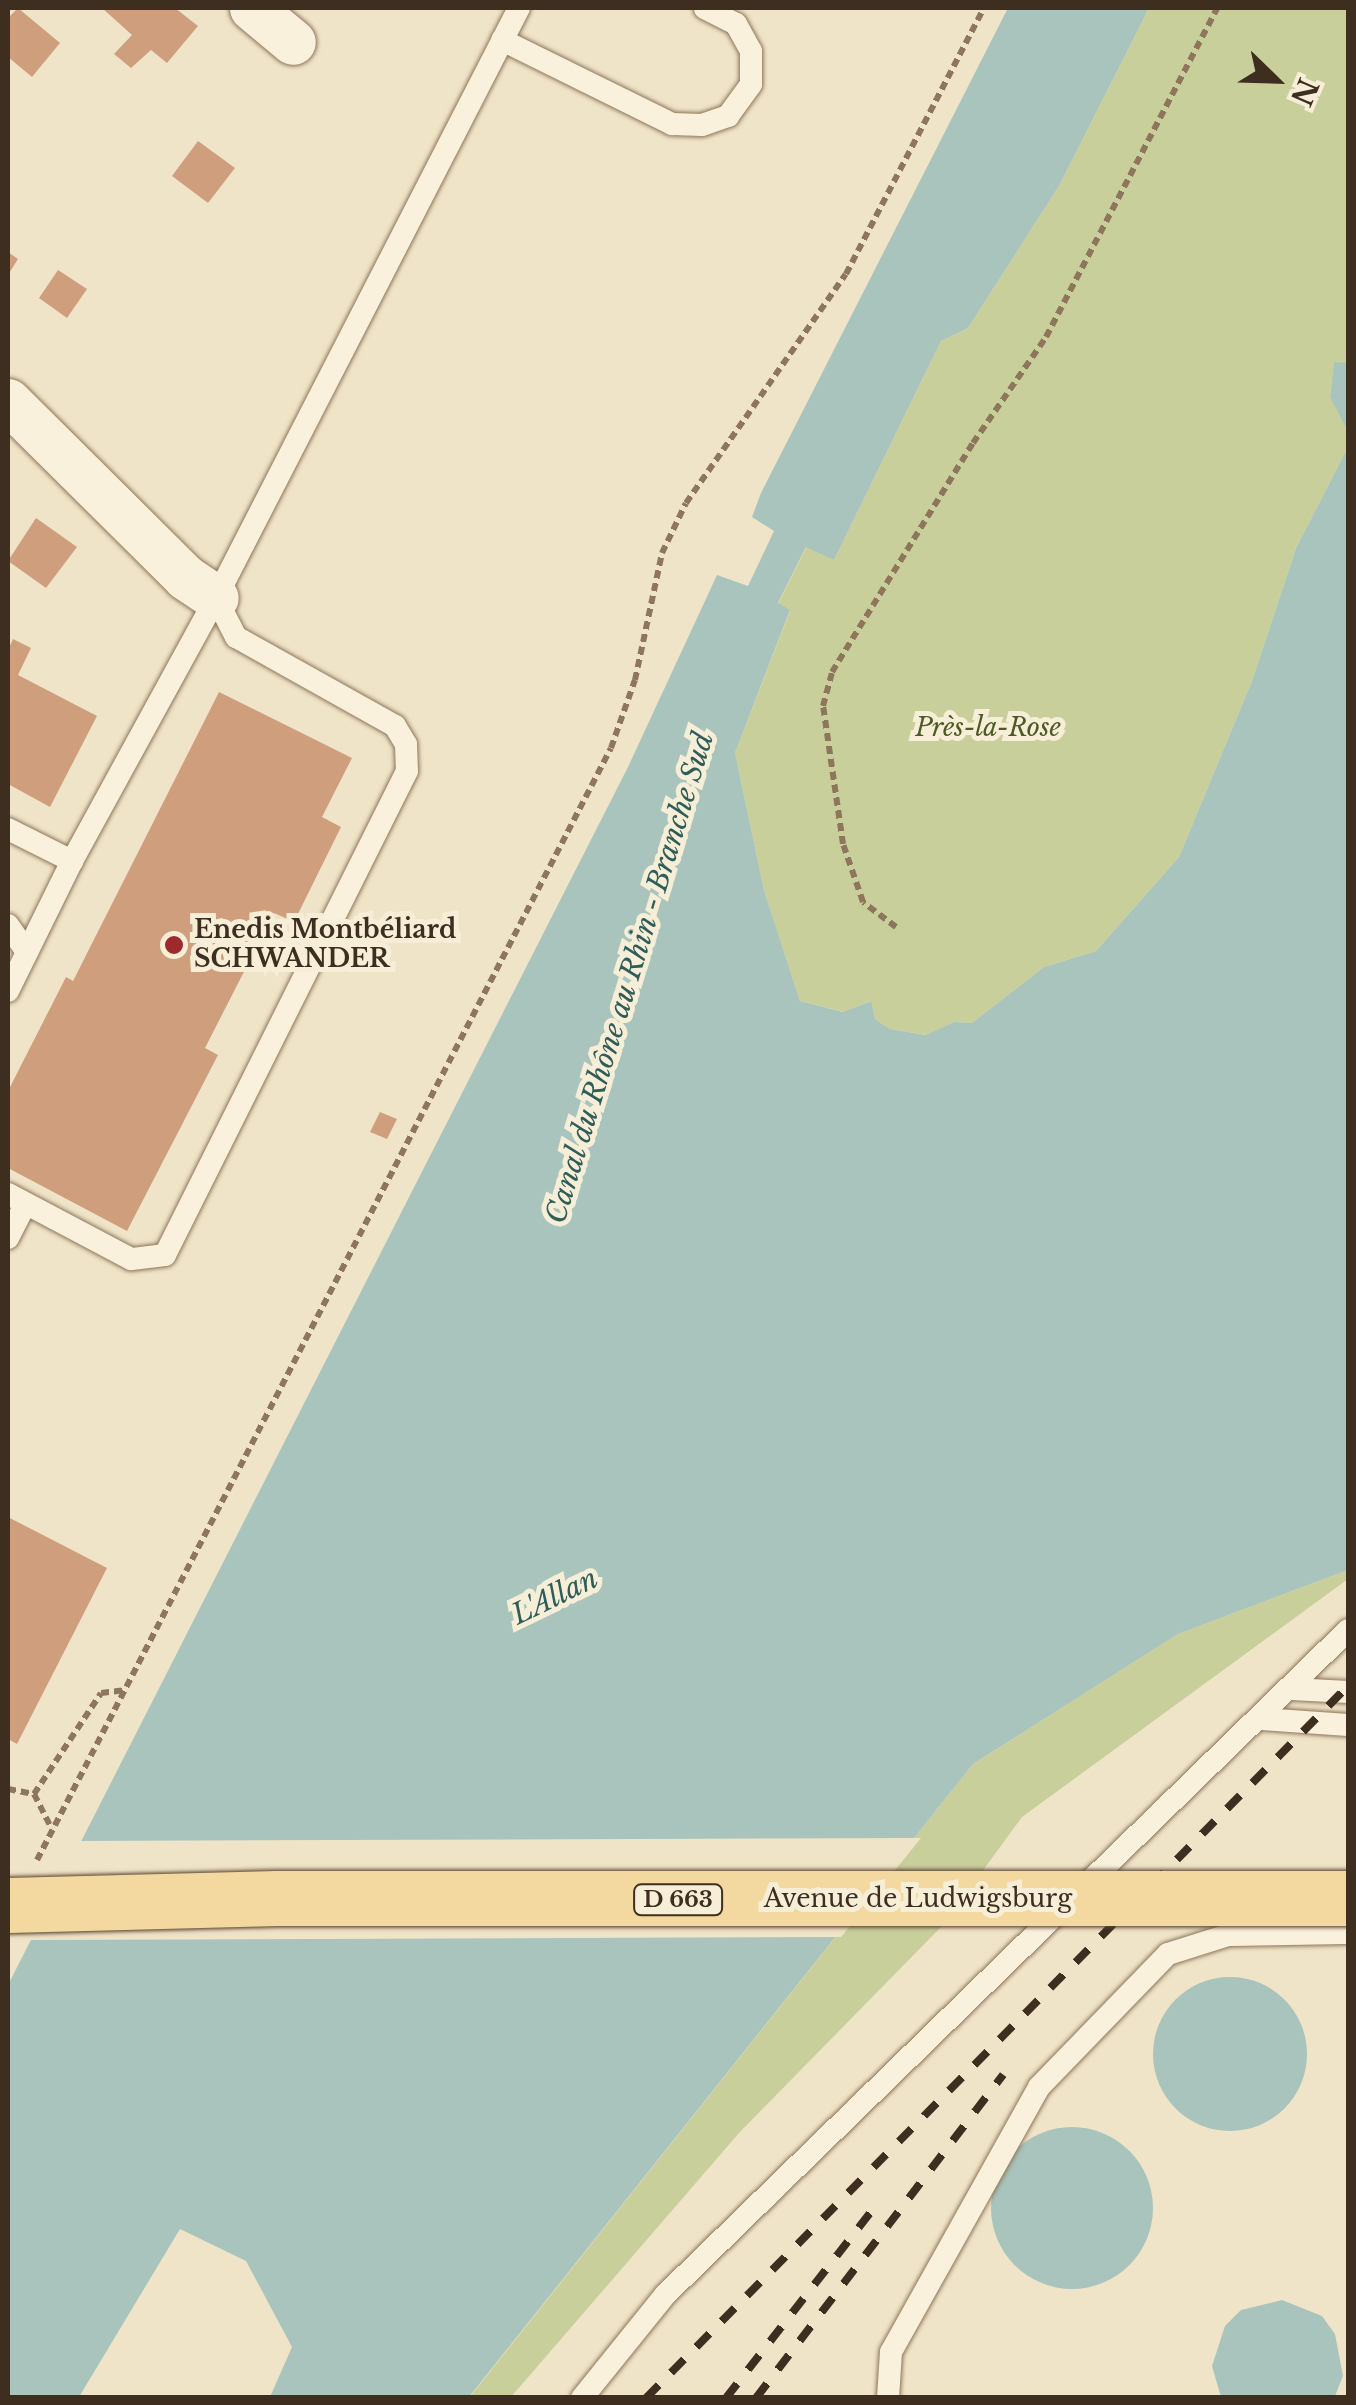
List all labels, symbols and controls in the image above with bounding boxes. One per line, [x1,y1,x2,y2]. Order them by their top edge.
north arrow [1226,30,1326,130]
text: N [1283,73,1325,111]
park label: Près-la-Rose [915,713,1061,743]
water label: Canal du Rhône au Rhin - Branche Sud [539,727,721,1229]
place label: Enedis Montbéliard SCHWANDER [194,916,456,975]
marker: Enedis Montbéliard SCHWANDER [163,934,185,956]
water label: L'Allan [506,1562,604,1632]
road number: D 663 [633,1883,723,1917]
street label: Avenue de Ludwigsburg [764,1884,1072,1914]

